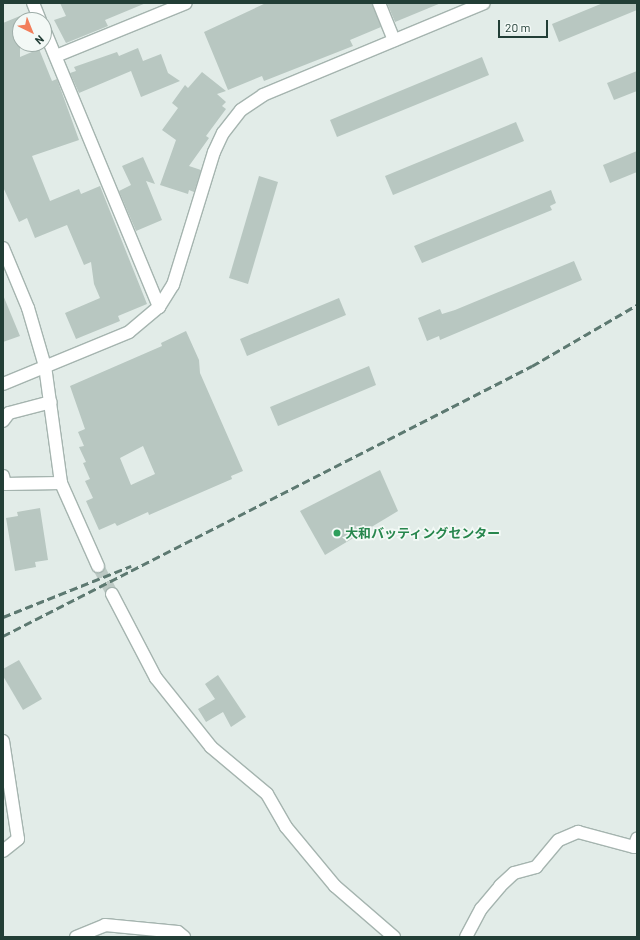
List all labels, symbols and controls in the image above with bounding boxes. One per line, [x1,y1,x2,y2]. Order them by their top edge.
north arrow [12,12,52,52]
scale bar [500,12,550,38]
text: 20 m [505,20,531,34]
text: N [33,33,47,48]
place label: 大和バッティングセンター [345,525,501,541]
marker: 大和バッティングセンター [332,528,342,538]

